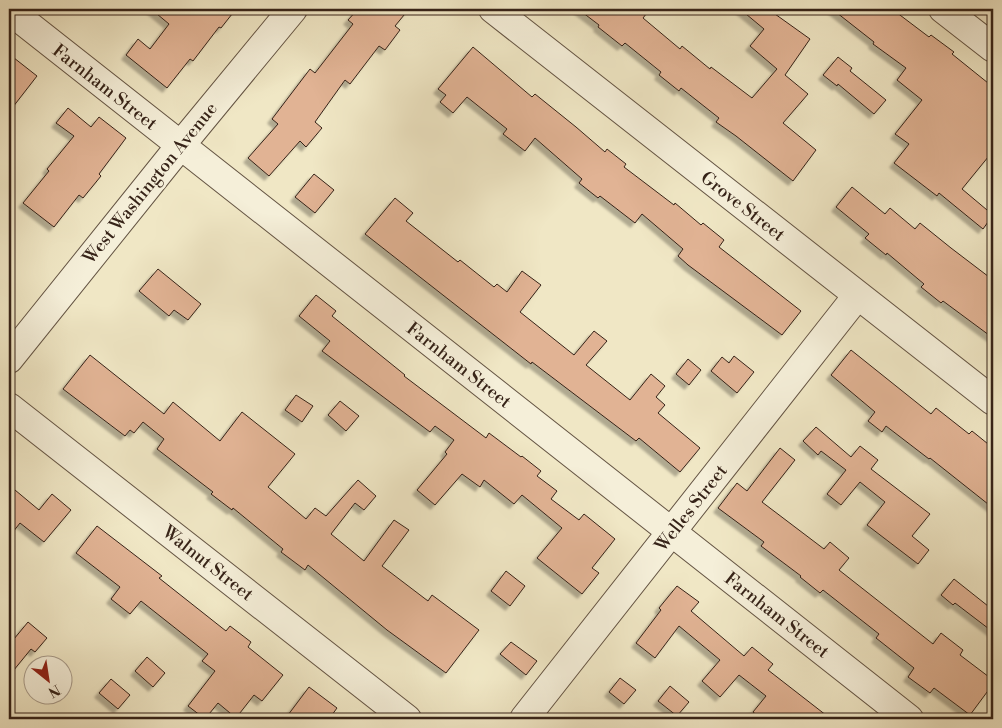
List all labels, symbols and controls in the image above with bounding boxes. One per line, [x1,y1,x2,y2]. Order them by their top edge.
street label: Farnham Street [48,39,162,136]
street label: West Washington Avenue [77,98,223,270]
street label: Grove Street [696,166,790,247]
street label: Farnham Street [402,317,516,414]
street label: Welles Street [650,460,733,557]
street label: Walnut Street [157,520,258,607]
street label: Farnham Street [720,567,834,664]
north arrow [22,656,72,706]
text: N [45,680,63,701]

